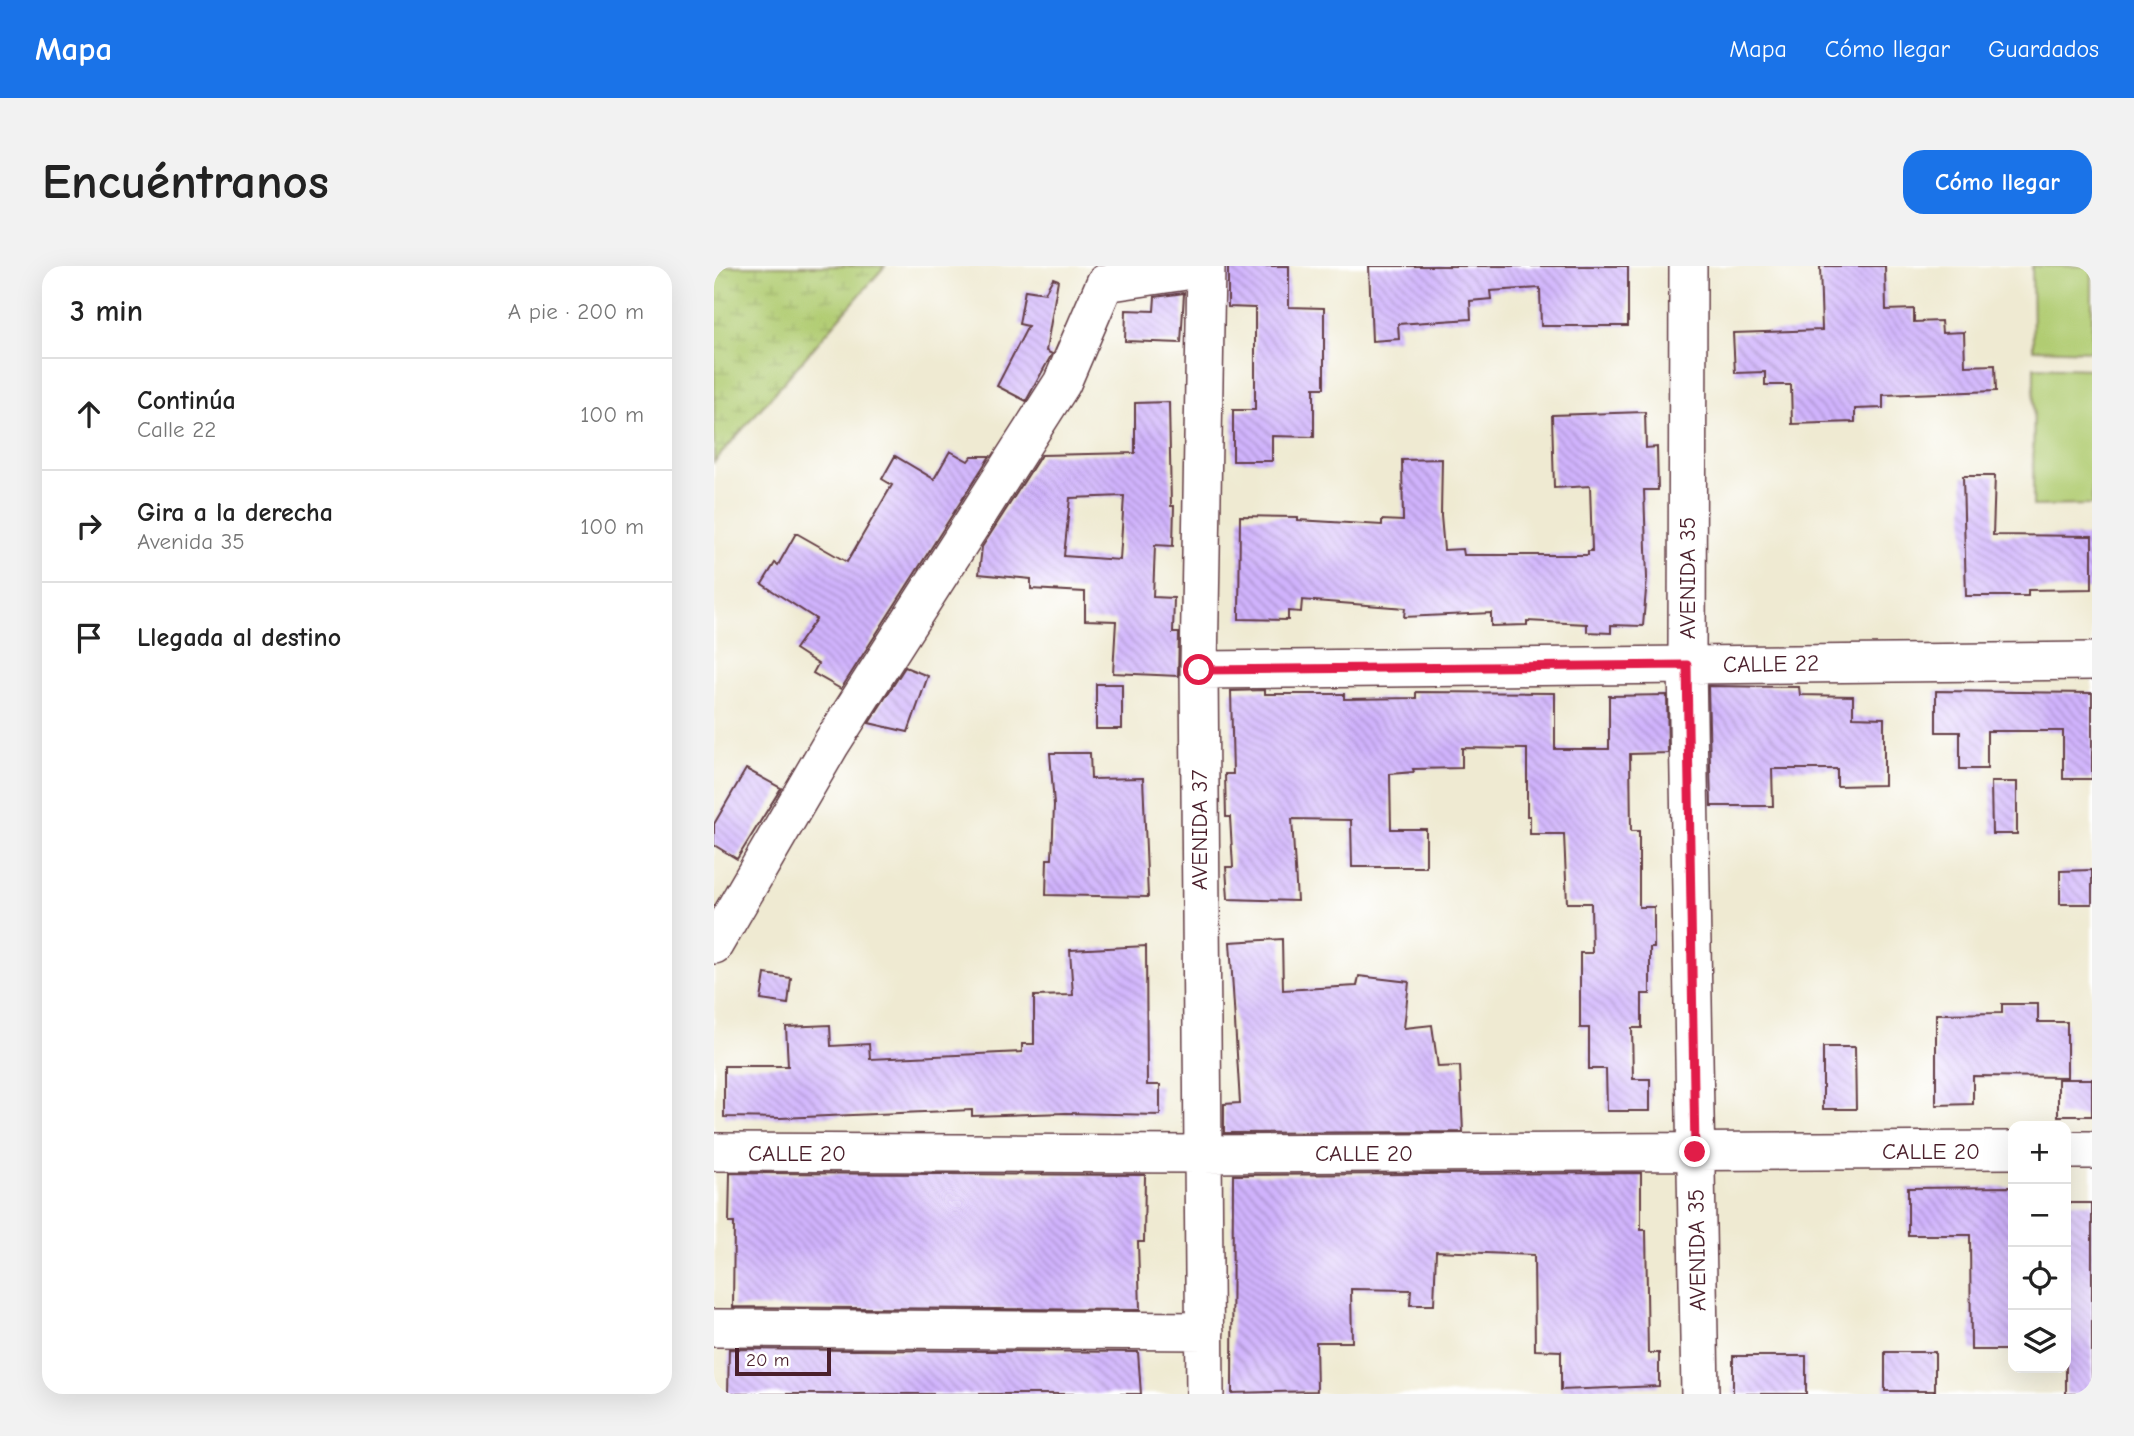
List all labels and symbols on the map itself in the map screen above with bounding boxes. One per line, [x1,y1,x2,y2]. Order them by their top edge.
street label: AVENIDA 35 [1674,517,1701,639]
street label: CALLE 22 [1723,650,1819,678]
route start [1183,654,1214,685]
street label: AVENIDA 37 [1186,770,1213,890]
route end [1679,1136,1710,1167]
street label: CALLE 20 [1882,1138,1980,1165]
street label: CALLE 20 [748,1140,846,1167]
street label: CALLE 20 [1315,1140,1413,1167]
street label: AVENIDA 35 [1682,1189,1712,1311]
scale bar [735,1345,831,1377]

